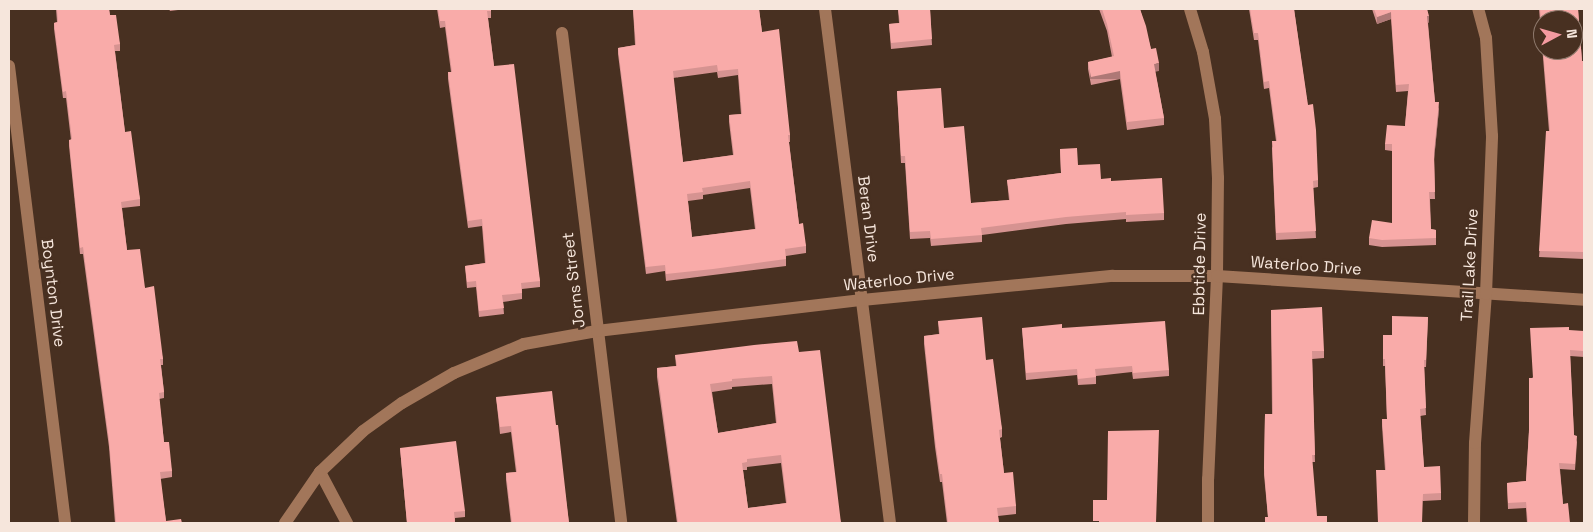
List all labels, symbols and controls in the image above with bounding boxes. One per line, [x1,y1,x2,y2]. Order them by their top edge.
north arrow [1533,10,1583,60]
text: N [1562,28,1581,39]
street label: Beran Drive [853,175,883,263]
street label: Trail Lake Drive [1457,208,1483,322]
street label: Ebbtide Drive [1190,212,1210,316]
street label: Jorns Street [559,231,589,329]
street label: Boynton Drive [37,238,69,348]
street label: Waterloo Drive [1250,253,1362,279]
street label: Waterloo Drive [843,265,955,295]

